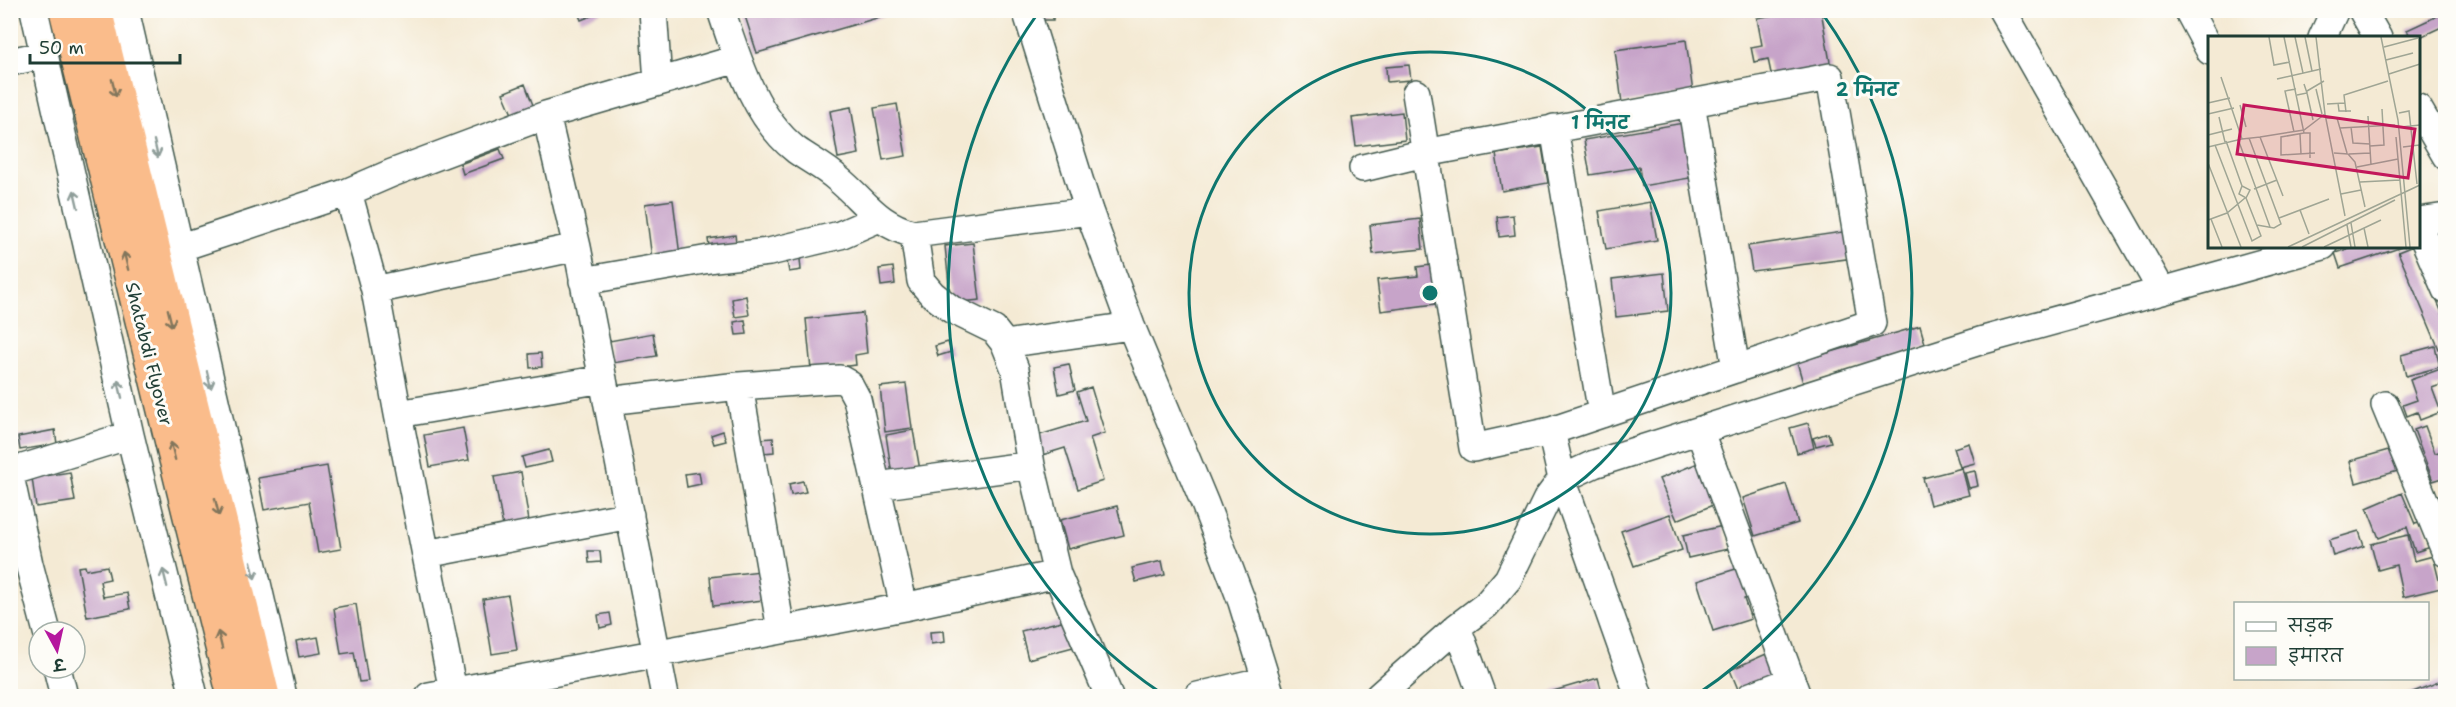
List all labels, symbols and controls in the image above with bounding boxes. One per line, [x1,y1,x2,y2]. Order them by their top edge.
scale bar [30,27,180,65]
text: 50 m [39,36,84,60]
inset map [2208,36,2420,248]
text: 2 मिनट [1836,75,1900,102]
one-way arrow [108,78,120,97]
text: 1 मिनट [1571,108,1631,135]
one-way arrow [151,140,163,159]
one-way arrow [69,190,81,209]
one-way arrow [119,252,131,271]
street label: Shatabdi Flyover [120,280,178,428]
centre of rings [1420,283,1440,303]
one-way arrow [165,308,177,327]
one-way arrow [204,371,216,390]
one-way arrow [113,380,125,399]
one-way arrow [166,441,178,460]
one-way arrow [211,498,223,517]
one-way arrow [248,561,260,580]
one-way arrow [159,569,171,588]
legend [2234,602,2429,680]
text: सड़क [2287,614,2333,638]
north arrow [27,620,87,680]
one-way arrow [214,631,225,650]
text: इमारत [2288,644,2344,668]
text: उ [51,653,68,676]

